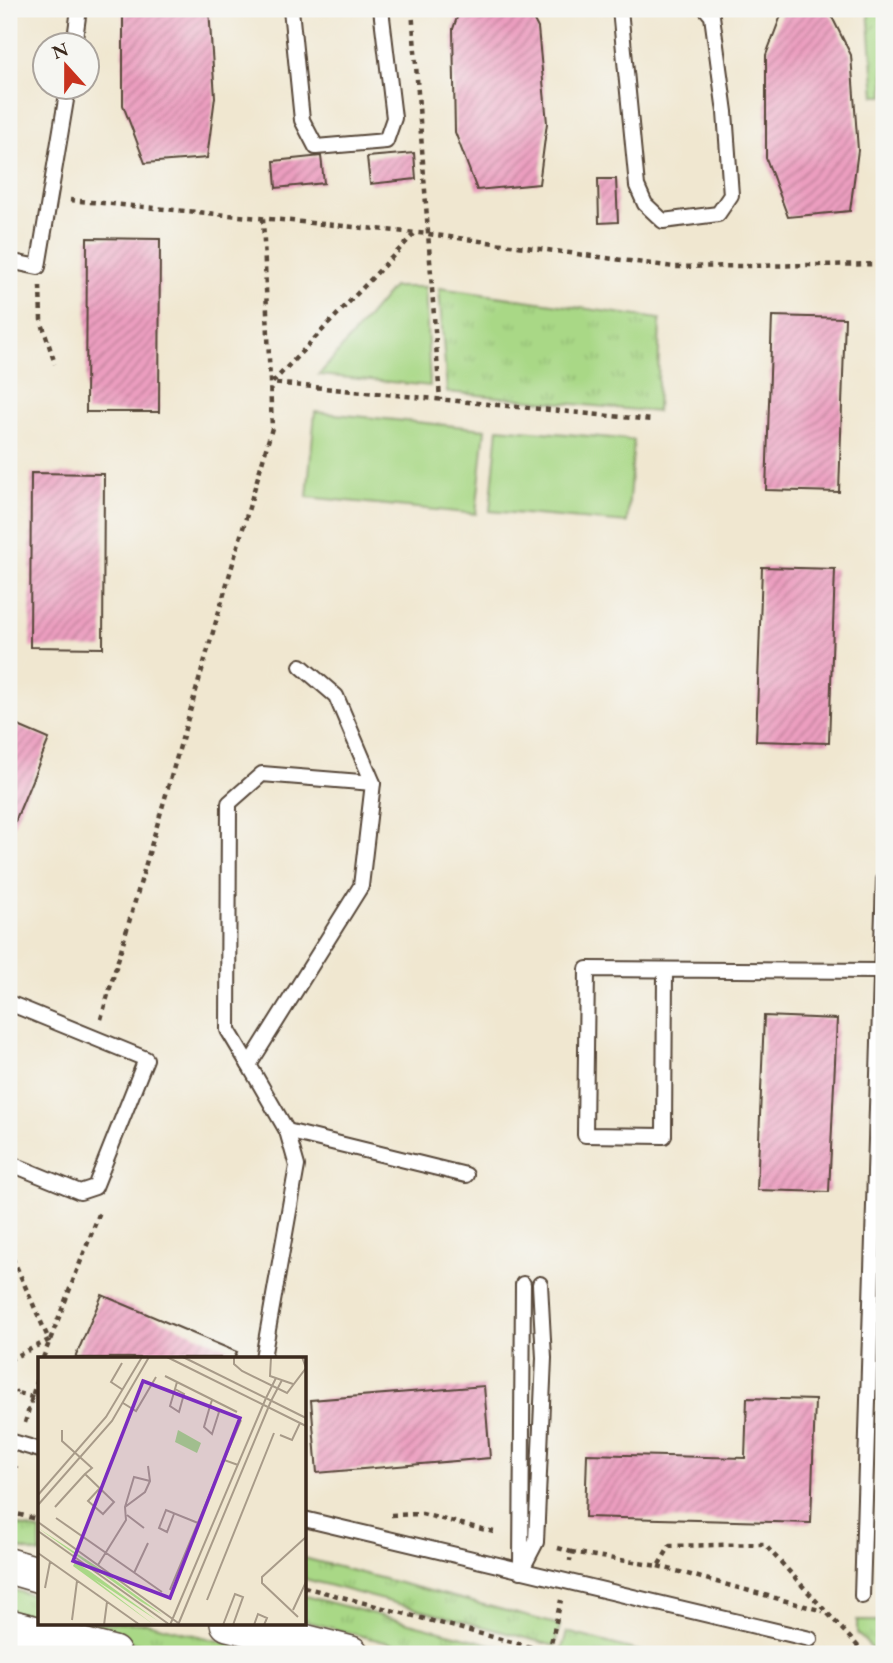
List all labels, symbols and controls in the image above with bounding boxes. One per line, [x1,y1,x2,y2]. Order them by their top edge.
north arrow [32,32,102,102]
text: N [48,36,72,65]
inset map [38,1357,306,1624]

